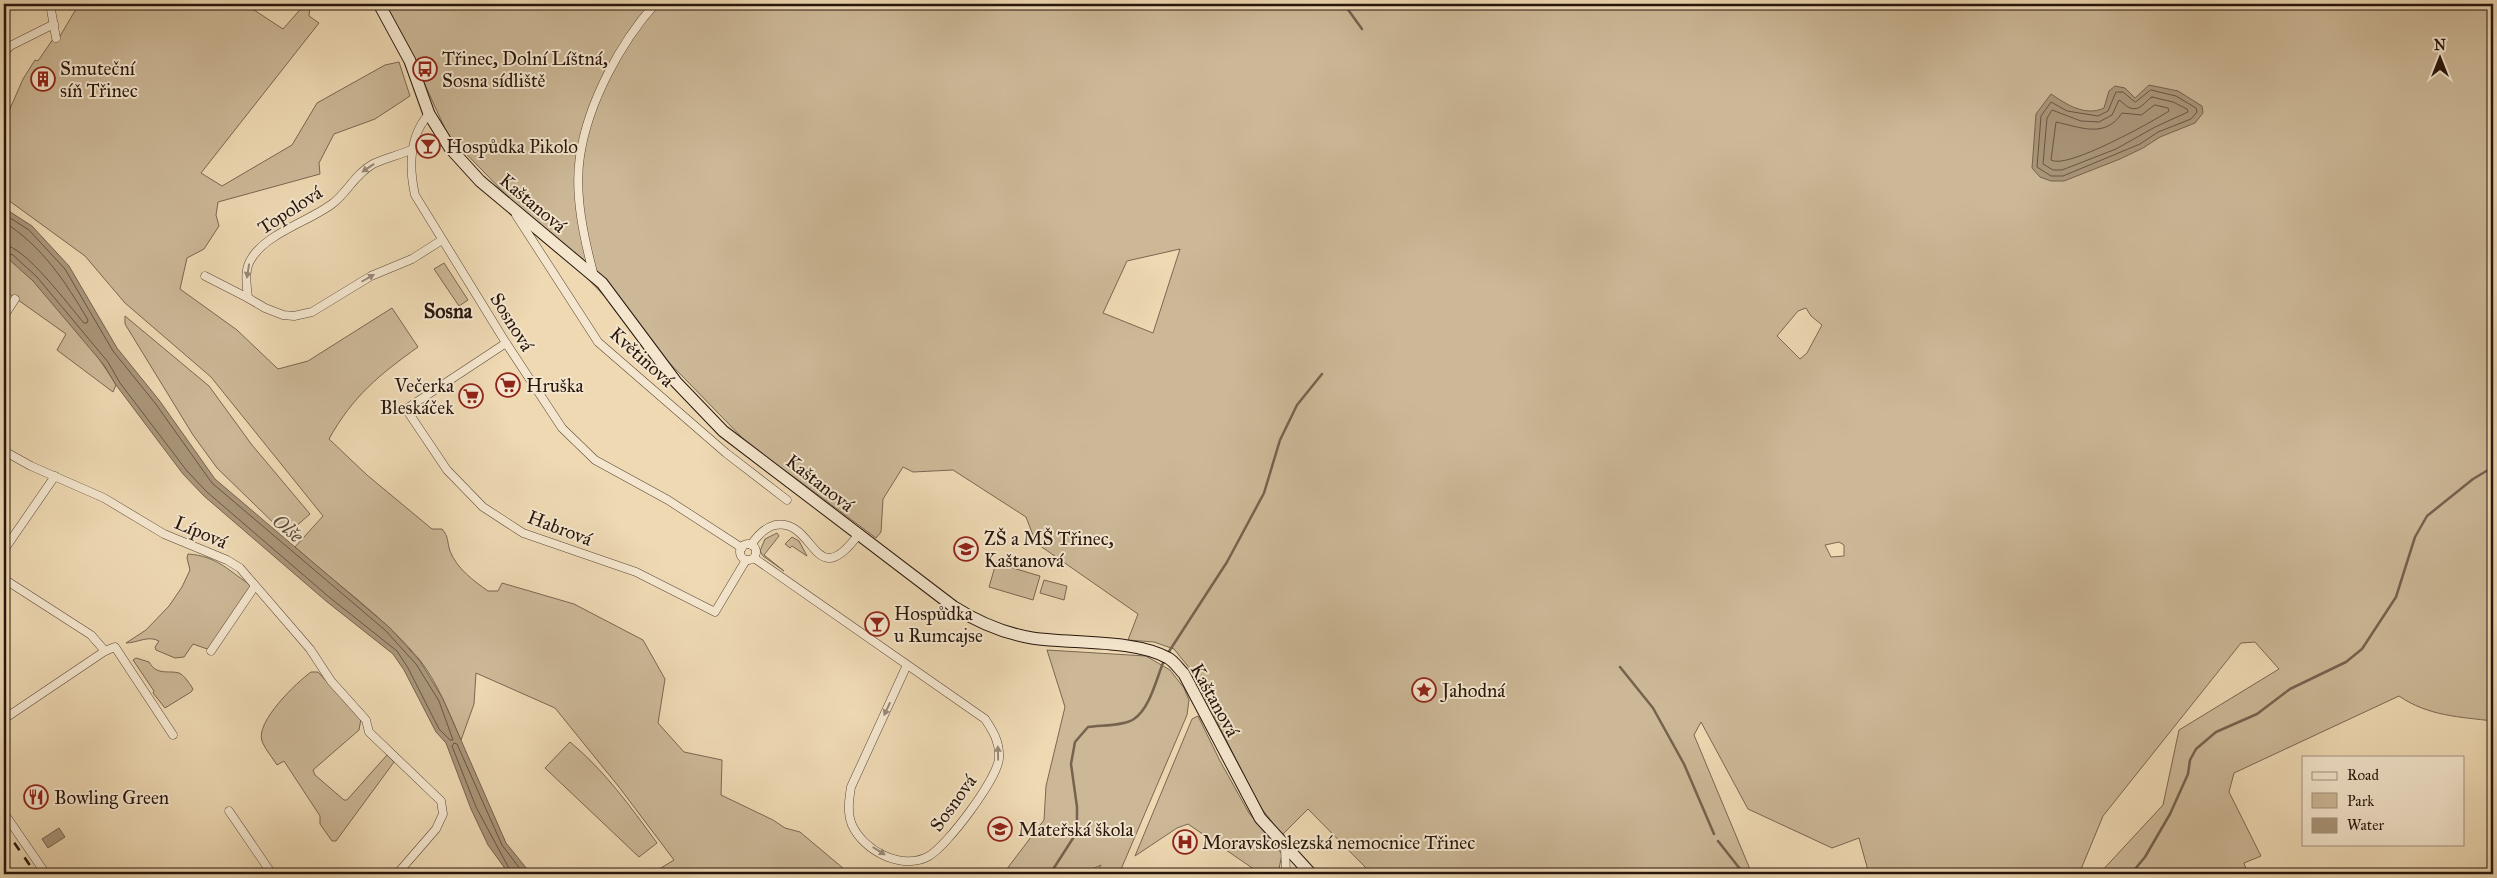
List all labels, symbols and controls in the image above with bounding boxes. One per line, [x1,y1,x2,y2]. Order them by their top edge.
north arrow [2414,32,2464,82]
text: N [2434,37,2446,54]
place label: Třinec, Dolní Líštná, Sosna sídliště [442,47,608,92]
bus stop icon: Třinec, Dolní Líštná, Sosna sídliště [412,56,438,82]
place label: Smuteční síň Třinec [60,57,138,102]
building icon: Smuteční síň Třinec [30,66,56,92]
bar icon: Hospůdka Pikolo [415,133,441,159]
place label: Hospůdka Pikolo [446,135,578,158]
one-way arrow [361,163,375,173]
street label: Kaštanová [495,168,572,238]
street label: Topolová [254,180,327,239]
one-way arrow [244,263,252,279]
one-way arrow [362,273,375,282]
street label: Sosnová [485,289,539,356]
district label: Sosna [424,299,473,323]
street label: Květinová [605,322,680,392]
supermarket icon: Hruška [495,372,521,398]
place label: Večerka Bleskáček [380,374,455,419]
place label: Hruška [526,374,584,397]
supermarket icon: Večerka Bleskáček [458,383,484,409]
street label: Kaštanová [781,449,859,517]
street label: Habrová [524,505,596,551]
water label: Olše [268,508,309,548]
street label: Lípová [171,511,232,554]
place label: ZŠ a MŠ Třinec, Kaštanová [984,527,1114,572]
school or university icon: ZŠ a MŠ Třinec, Kaštanová [953,536,979,562]
place label: Hospůdka u Rumcajse [894,602,983,647]
bar icon: Hospůdka u Rumcajse [864,611,890,637]
street label: Kaštanová [1186,659,1245,741]
place icon: Jahodná [1411,677,1437,703]
place label: Jahodná [1440,679,1506,703]
one-way arrow [882,702,890,716]
one-way arrow [993,745,1001,761]
legend [2302,756,2464,846]
text: Road [2347,766,2379,784]
street label: Sosnová [925,769,982,836]
restaurant icon: Bowling Green [23,784,49,810]
place label: Bowling Green [54,786,169,810]
text: Park [2347,792,2374,810]
school or university icon: Mateřská škola [987,816,1013,842]
text: Water [2347,816,2384,834]
place label: Mateřská škola [1018,818,1134,841]
hospital icon: Moravskoslezská nemocnice Třinec [1172,829,1198,855]
place label: Moravskoslezská nemocnice Třinec [1202,831,1475,854]
one-way arrow [873,847,886,856]

